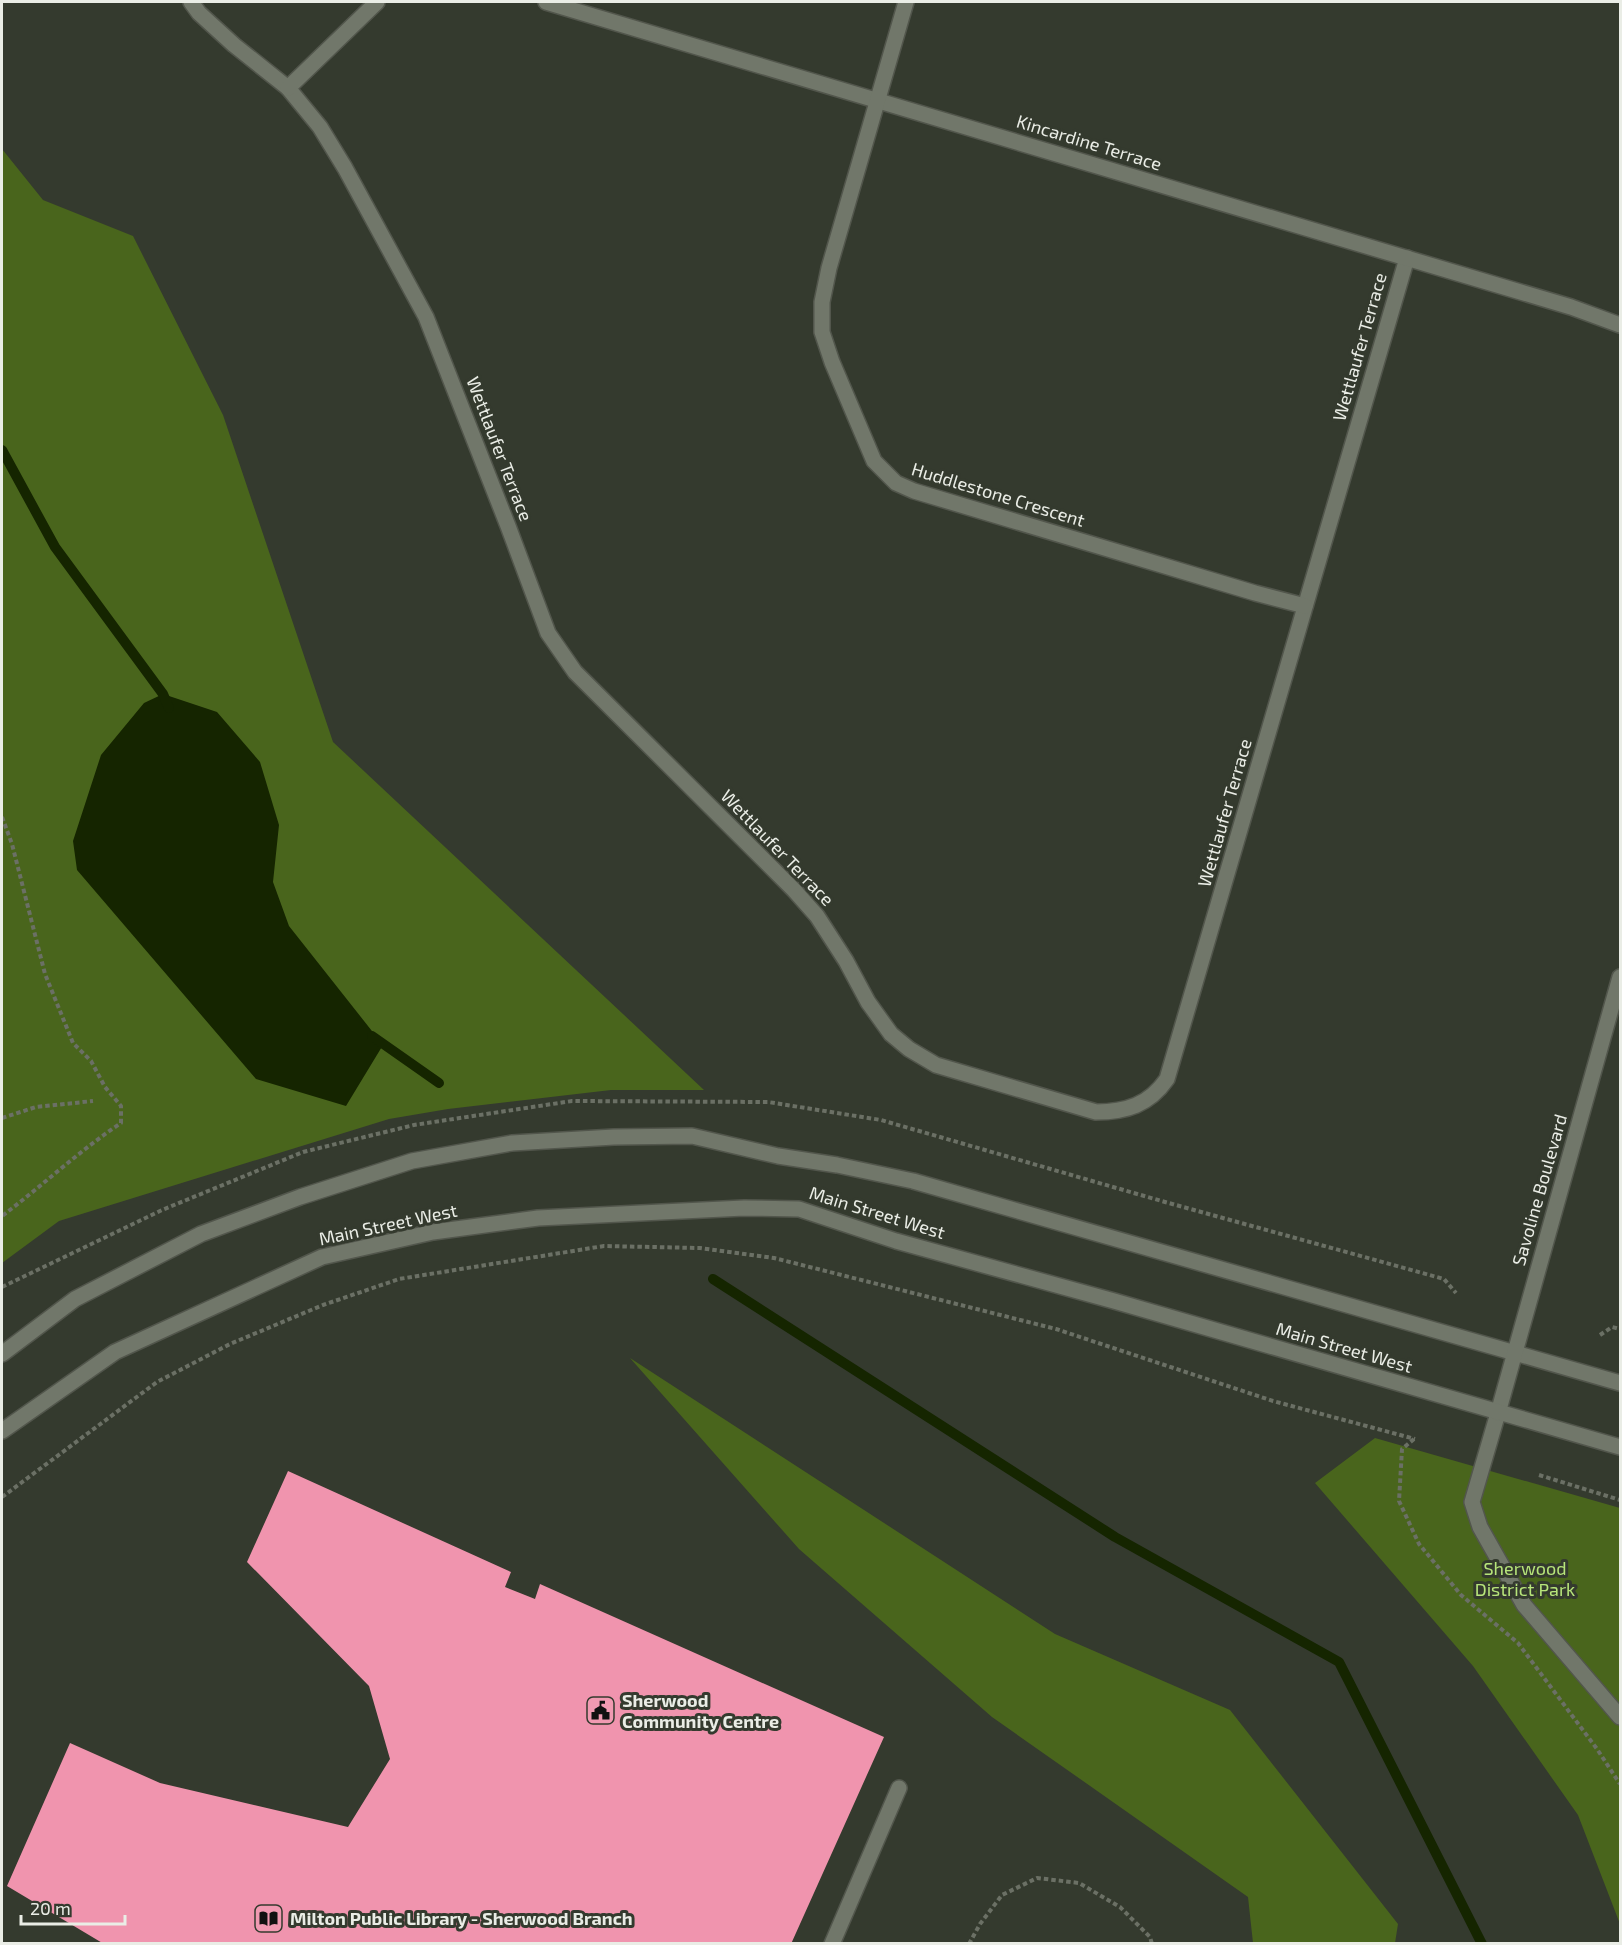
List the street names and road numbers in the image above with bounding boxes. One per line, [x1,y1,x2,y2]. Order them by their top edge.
street label: Kincardine Terrace [1014,110,1164,175]
street label: Wettlaufer Terrace [1327,270,1391,423]
street label: Wettlaufer Terrace [462,373,538,524]
street label: Huddlestone Crescent [909,457,1088,531]
street label: Wettlaufer Terrace [1192,736,1256,889]
street label: Wettlaufer Terrace [717,785,839,910]
street label: Savoline Boulevard [1507,1111,1571,1268]
street label: Main Street West [807,1181,948,1243]
street label: Main Street West [317,1199,459,1249]
street label: Main Street West [1274,1317,1415,1377]

